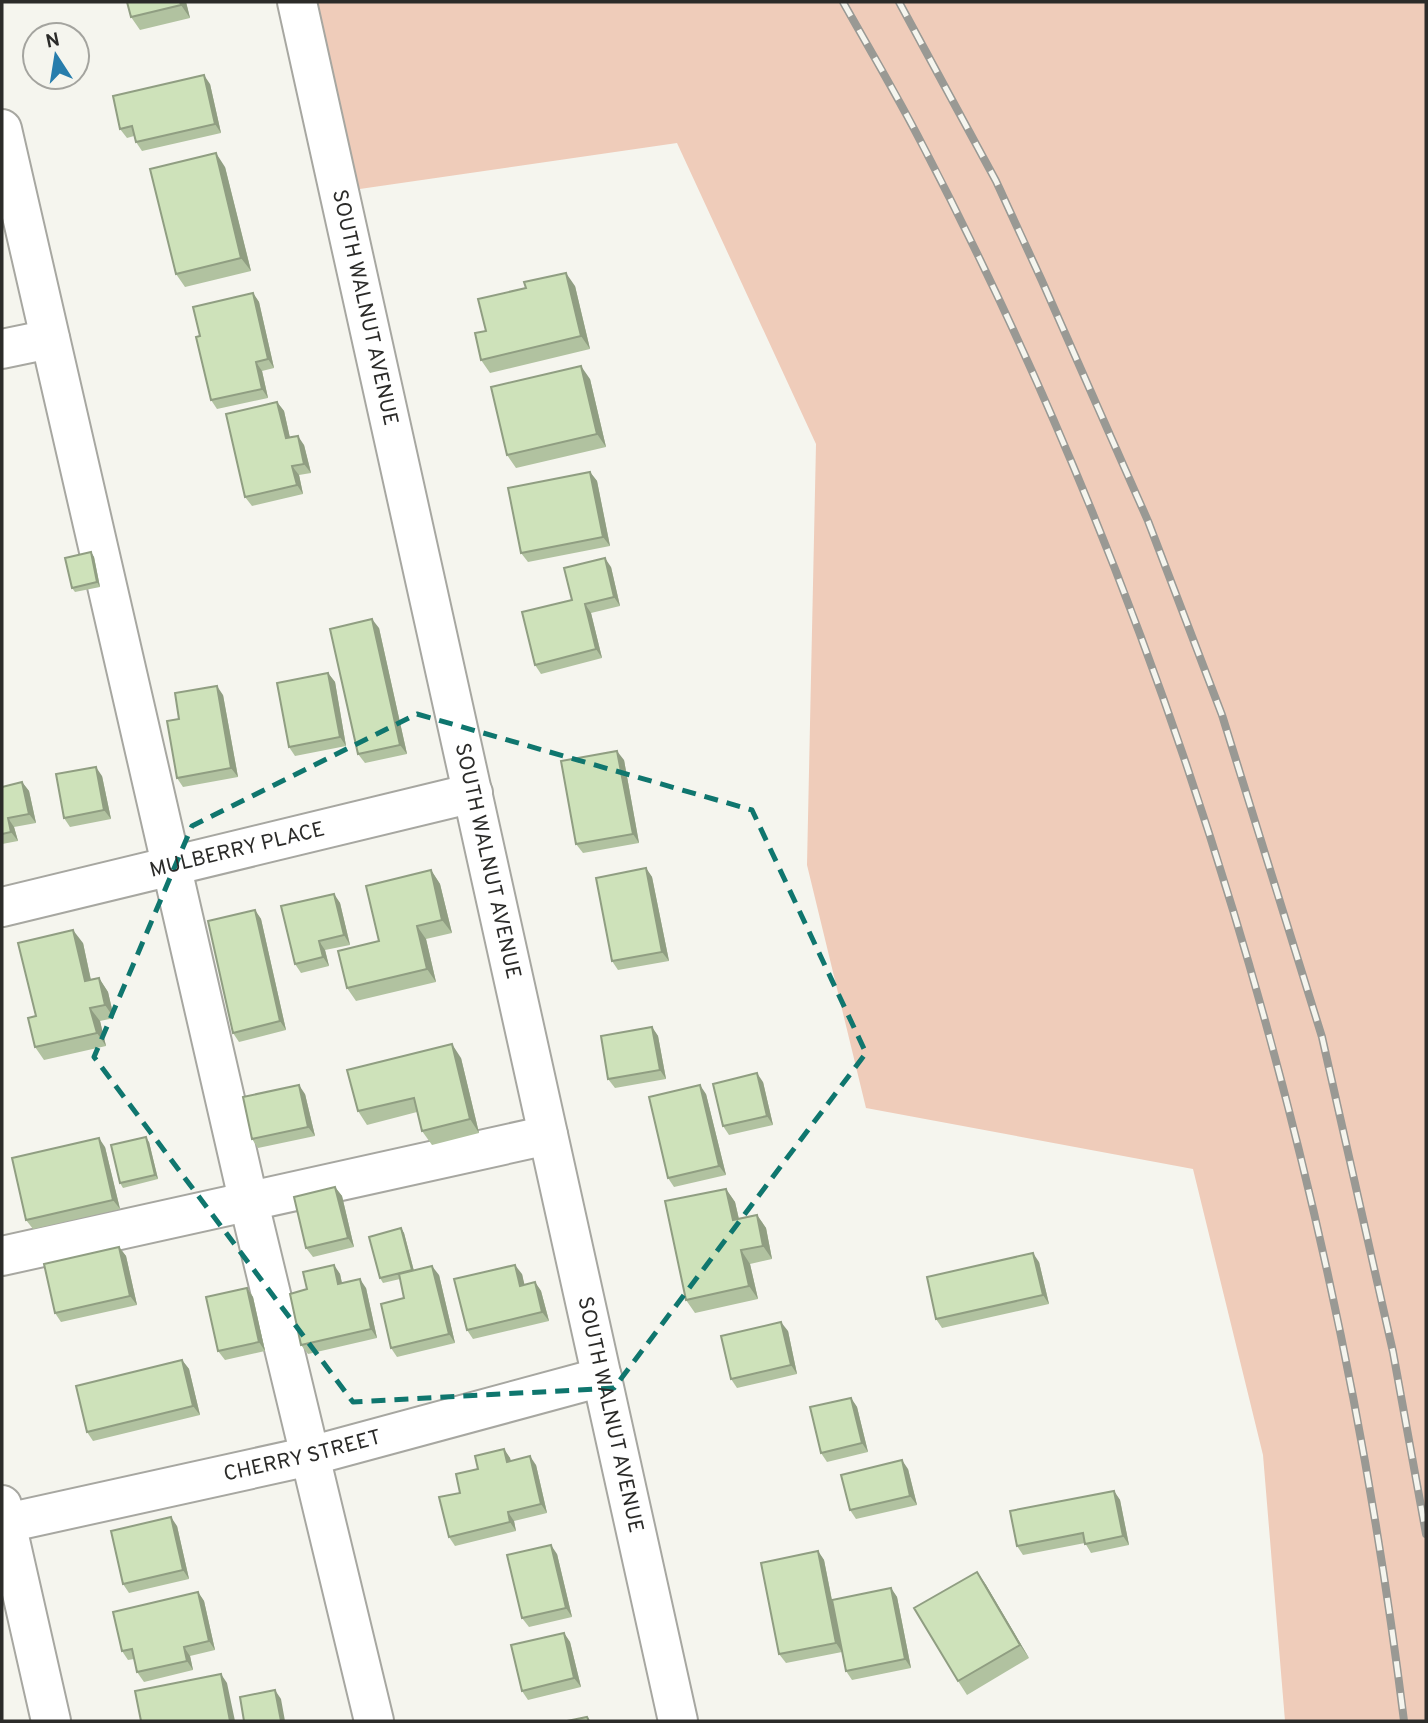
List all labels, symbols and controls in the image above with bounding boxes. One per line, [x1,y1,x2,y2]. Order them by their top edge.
north arrow [21,21,91,91]
text: N [44,28,62,54]
street label: SOUTH WALNUT AVENUE [325,187,404,428]
street label: SOUTH WALNUT AVENUE [448,741,527,982]
street label: MULBERRY PLACE [147,816,327,884]
street label: SOUTH WALNUT AVENUE [571,1294,649,1535]
street label: CHERRY STREET [221,1424,384,1488]

